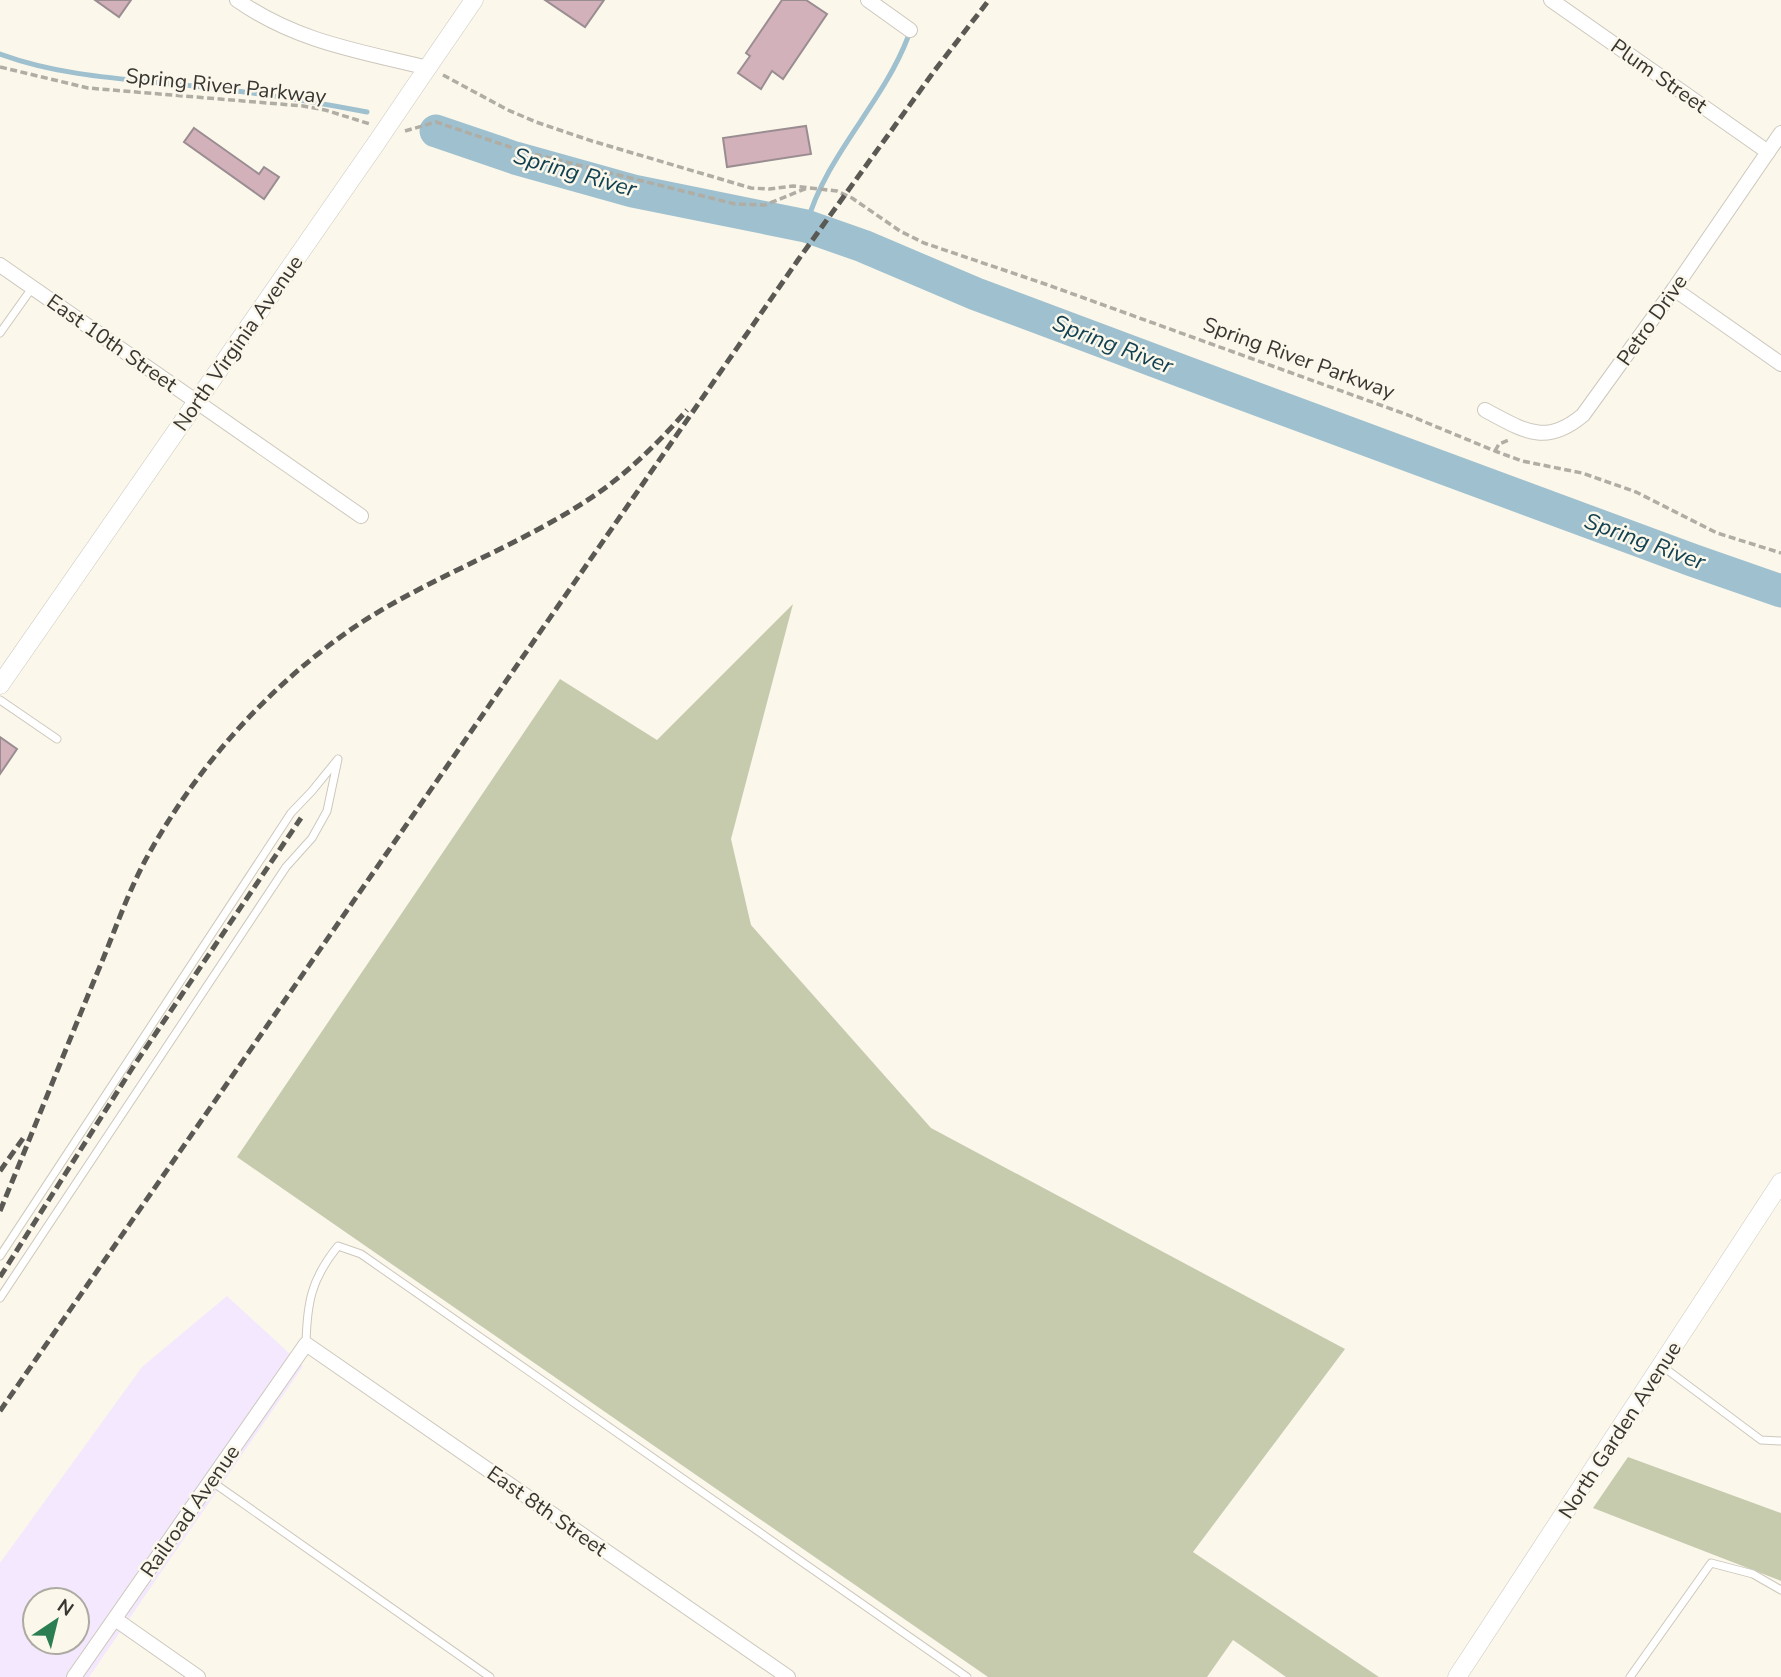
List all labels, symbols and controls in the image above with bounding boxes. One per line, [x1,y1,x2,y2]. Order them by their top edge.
street label: Plum Street [1605,32,1713,120]
street label: Spring River Parkway [124,62,328,110]
water label: Spring River [510,140,641,205]
street label: North Virginia Avenue [167,250,309,436]
street label: Petro Drive [1610,269,1694,371]
street label: East 10th Street [41,288,183,399]
water label: Spring River [1048,307,1178,382]
street label: Spring River Parkway [1199,310,1399,406]
water label: Spring River [1580,505,1710,578]
street label: North Garden Avenue [1552,1336,1688,1524]
street label: Railroad Avenue [134,1439,246,1583]
street label: East 8th Street [481,1459,613,1563]
north arrow [21,1586,91,1656]
text: N [52,1593,78,1623]

